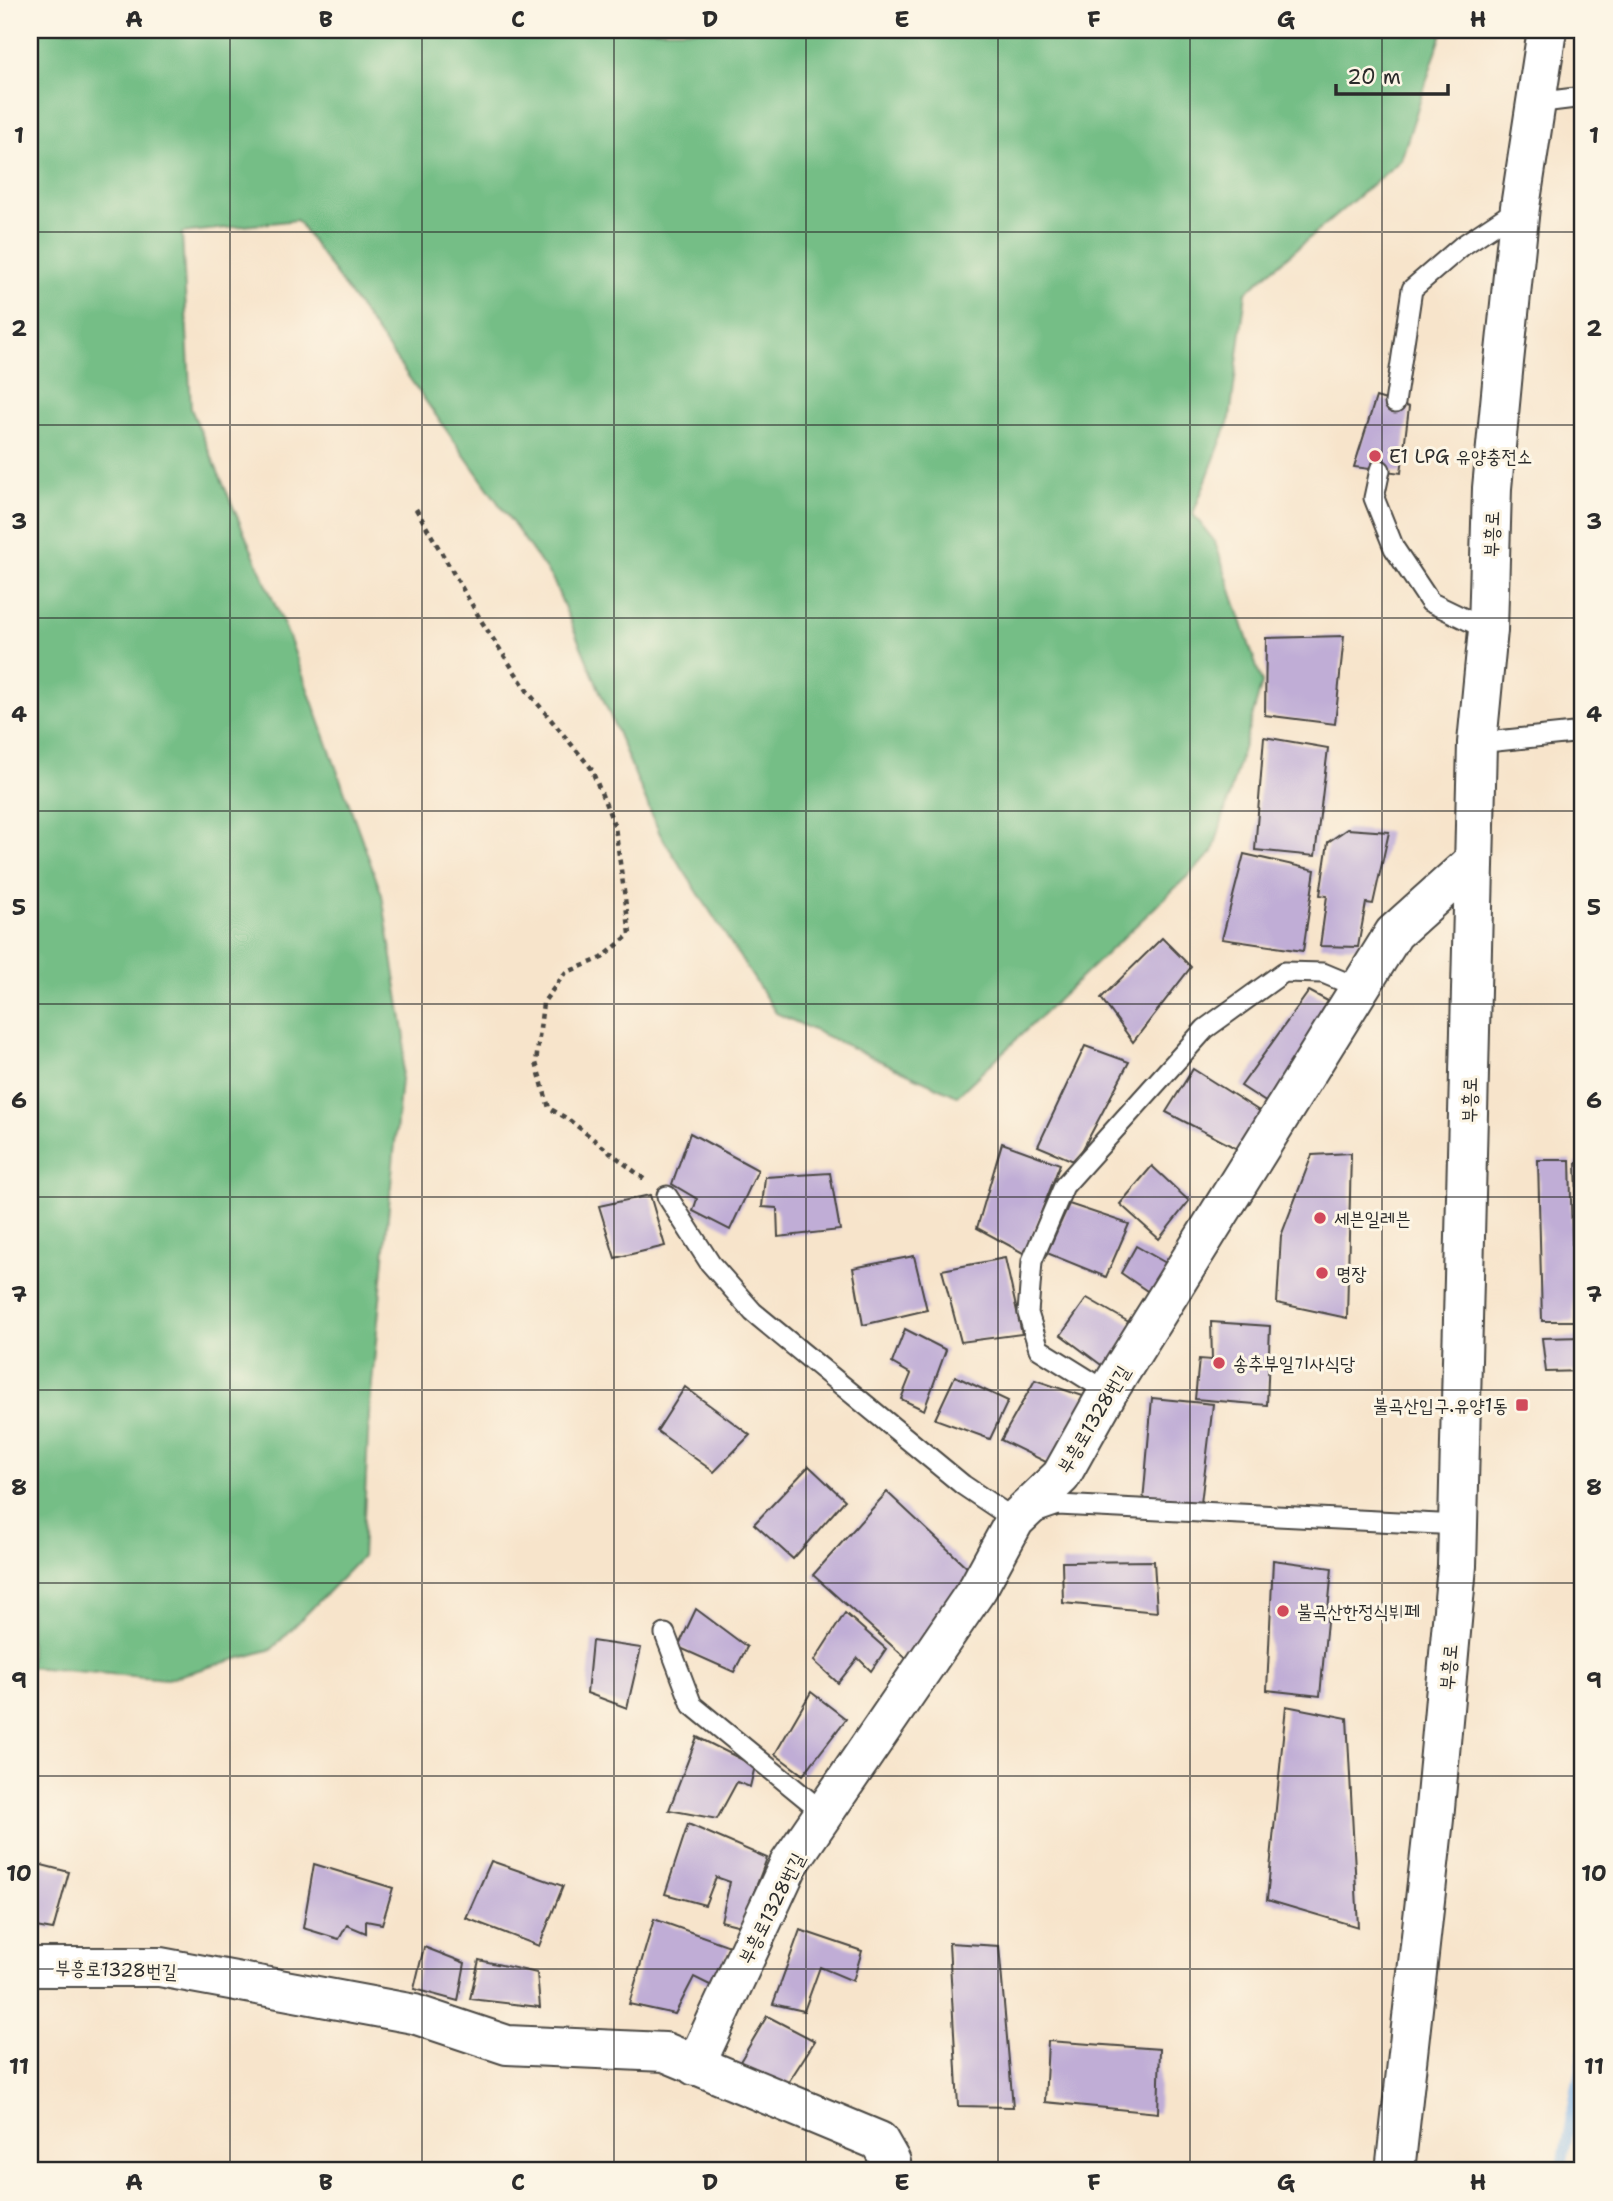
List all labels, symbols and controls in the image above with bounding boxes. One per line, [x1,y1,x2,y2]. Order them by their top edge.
text: A [125,4,143,34]
text: B [319,4,333,34]
text: C [511,4,525,34]
text: D [702,4,718,34]
text: E [894,4,910,34]
text: F [1087,4,1101,34]
text: G [1277,4,1296,34]
text: H [1470,4,1486,34]
scale bar [1336,52,1448,96]
text: 20 m [1347,63,1401,91]
text: 1 [14,120,24,150]
text: 1 [1589,120,1599,150]
text: 2 [11,313,27,343]
text: 2 [1586,313,1602,343]
place label: E1 LPG 유양충전소 [1389,444,1532,469]
marker: E1 LPG 유양충전소 [1367,448,1383,464]
text: 3 [11,506,27,536]
text: 3 [1586,506,1602,536]
street label: 부흥로 [1478,511,1505,557]
text: 4 [11,699,27,729]
text: 4 [1586,699,1602,729]
text: 5 [12,892,26,922]
text: 5 [1587,892,1601,922]
street label: 부흥로 [1457,1077,1482,1123]
text: 6 [11,1085,27,1115]
text: 6 [1586,1085,1602,1115]
place label: 세븐일레븐 [1334,1206,1410,1231]
marker: 세븐일레븐 [1312,1210,1328,1226]
place label: 명장 [1336,1261,1367,1286]
marker: 명장 [1314,1265,1330,1281]
text: 7 [11,1279,27,1309]
text: 7 [1586,1279,1602,1309]
place label: 송추부일기사식당 [1233,1351,1355,1376]
marker: 송추부일기사식당 [1211,1355,1227,1371]
street label: 부흥로1328번길 [1051,1361,1135,1478]
place label: 불곡산입구.유양1동 [1373,1393,1508,1418]
marker: 불곡산입구.유양1동 [1514,1397,1530,1413]
text: 8 [11,1472,27,1502]
text: 8 [1586,1472,1602,1502]
place label: 불곡산한정식뷔페 [1297,1599,1419,1624]
marker: 불곡산한정식뷔페 [1275,1603,1291,1619]
street label: 부흥로 [1434,1643,1463,1691]
text: 9 [11,1665,27,1695]
text: 9 [1586,1665,1602,1695]
street label: 부흥로1328번길 [733,1848,810,1968]
text: 10 [6,1858,32,1888]
text: 10 [1581,1858,1607,1888]
street label: 부흥로1328번길 [55,1955,177,1984]
text: 11 [9,2051,29,2081]
text: 11 [1584,2051,1604,2081]
text: A [125,2167,143,2197]
text: B [319,2167,333,2197]
text: C [511,2167,525,2197]
text: D [702,2167,718,2197]
text: E [894,2167,910,2197]
text: F [1087,2167,1101,2197]
text: G [1277,2167,1296,2197]
text: H [1470,2167,1486,2197]

